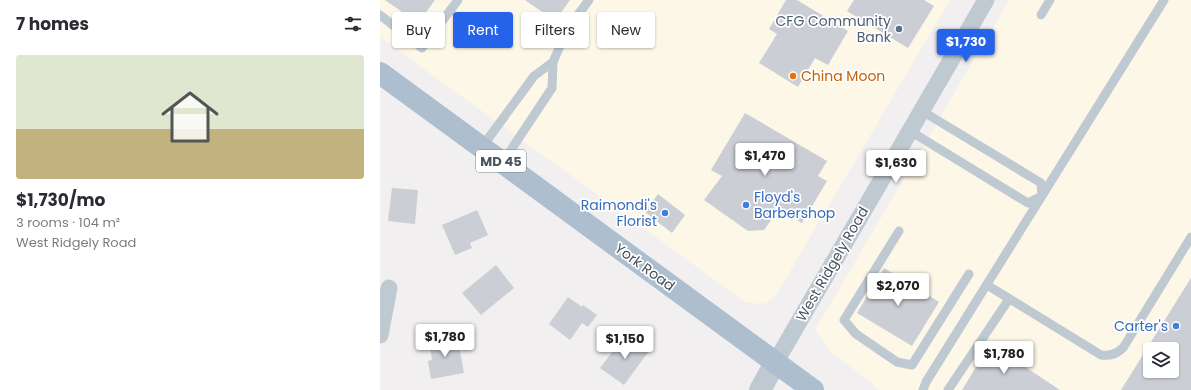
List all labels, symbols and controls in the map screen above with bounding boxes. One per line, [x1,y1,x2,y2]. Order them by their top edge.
place label: CFG Community Bank [776,11,892,47]
text: 7 homes [16,12,89,36]
chip: Buy [392,12,445,48]
chip: Rent [453,12,513,48]
chip: Filters [521,12,589,48]
chip: New [597,12,655,48]
icon: filters [342,13,364,35]
marker: CFG Community Bank [894,24,904,34]
pin: $1,730 [933,29,999,63]
text: $1,730 [946,32,986,51]
place label: China Moon [801,66,885,86]
marker: China Moon [788,71,798,81]
icon: home [154,81,226,153]
pin: $1,470 [732,143,798,177]
text: $1,470 [744,146,786,165]
road number: MD 45 [476,150,526,172]
pin: $1,630 [863,150,929,184]
text: $1,630 [875,153,917,172]
place label: Floyd's Barbershop [754,187,835,223]
text: $1,730/mo [16,188,105,212]
place label: Raimondi's Florist [581,195,657,231]
marker: Floyd's Barbershop [741,200,751,210]
street label: West Ridgely Road [791,203,873,325]
marker: Raimondi's Florist [660,208,670,218]
text: 3 rooms · 104 m² [16,213,120,232]
text: West Ridgely Road [16,233,136,252]
street label: York Road [611,238,679,296]
pin: $2,070 [865,273,931,307]
text: $2,070 [876,276,920,295]
place label: Carter's [1114,316,1168,336]
marker: Carter's [1171,321,1181,331]
pin: $1,780 [412,324,478,358]
pin: $1,150 [592,326,658,360]
text: $1,780 [424,327,466,346]
text: $1,150 [606,329,645,348]
pin: $1,780 [971,341,1037,375]
map controls [1143,342,1179,378]
button: layers [1143,342,1179,378]
text: $1,780 [983,344,1025,363]

